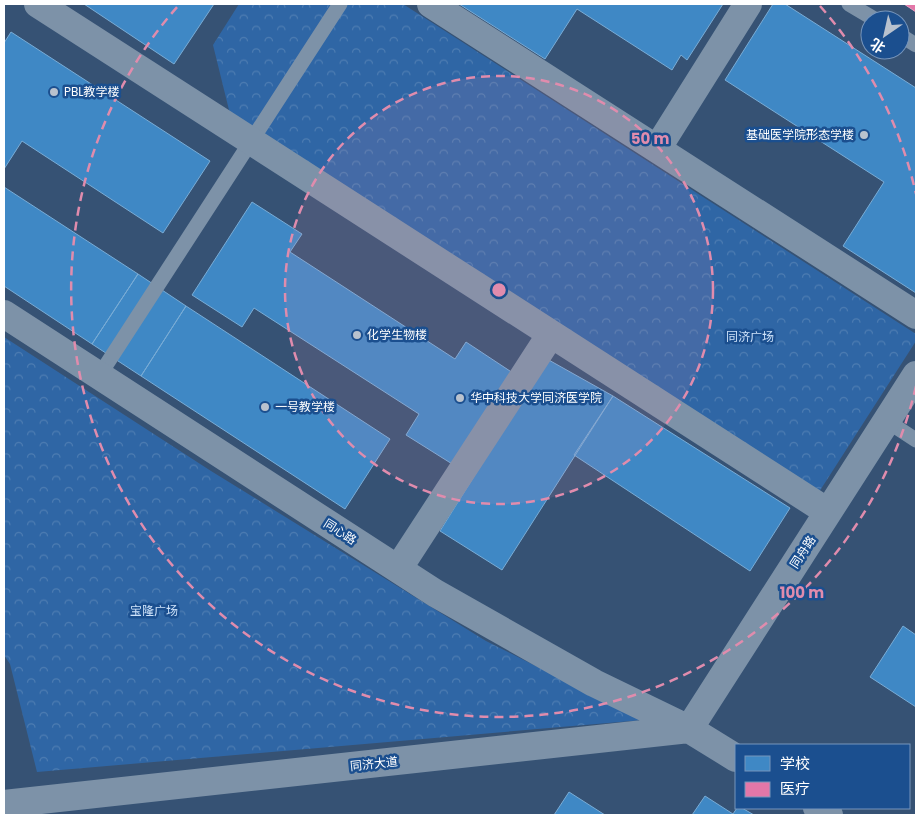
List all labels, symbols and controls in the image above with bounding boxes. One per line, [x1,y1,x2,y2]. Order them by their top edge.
north arrow [860,10,910,60]
text: 北 [866,34,889,58]
place label: PBL教学楼 [64,83,120,100]
marker: PBL教学楼 [48,86,60,98]
place label: 基础医学院形态学楼 [746,126,854,143]
text: 50 m [631,128,669,149]
marker: 基础医学院形态学楼 [858,129,870,141]
centre of rings [490,281,508,299]
place label: 化学生物楼 [367,326,427,343]
park label: 同济广场 [726,328,774,345]
marker: 化学生物楼 [351,329,363,341]
place label: 华中科技大学同济医学院 [470,389,602,406]
marker: 华中科技大学同济医学院 [454,392,466,404]
place label: 一号教学楼 [275,398,335,415]
marker: 一号教学楼 [259,401,271,413]
street label: 同心路 [321,515,360,549]
street label: 同舟路 [786,532,820,571]
text: 100 m [780,582,824,603]
park label: 宝隆广场 [130,602,178,619]
legend [735,744,910,809]
street label: 同济大道 [349,753,399,774]
text: 学校 [780,753,810,774]
text: 医疗 [780,778,810,799]

